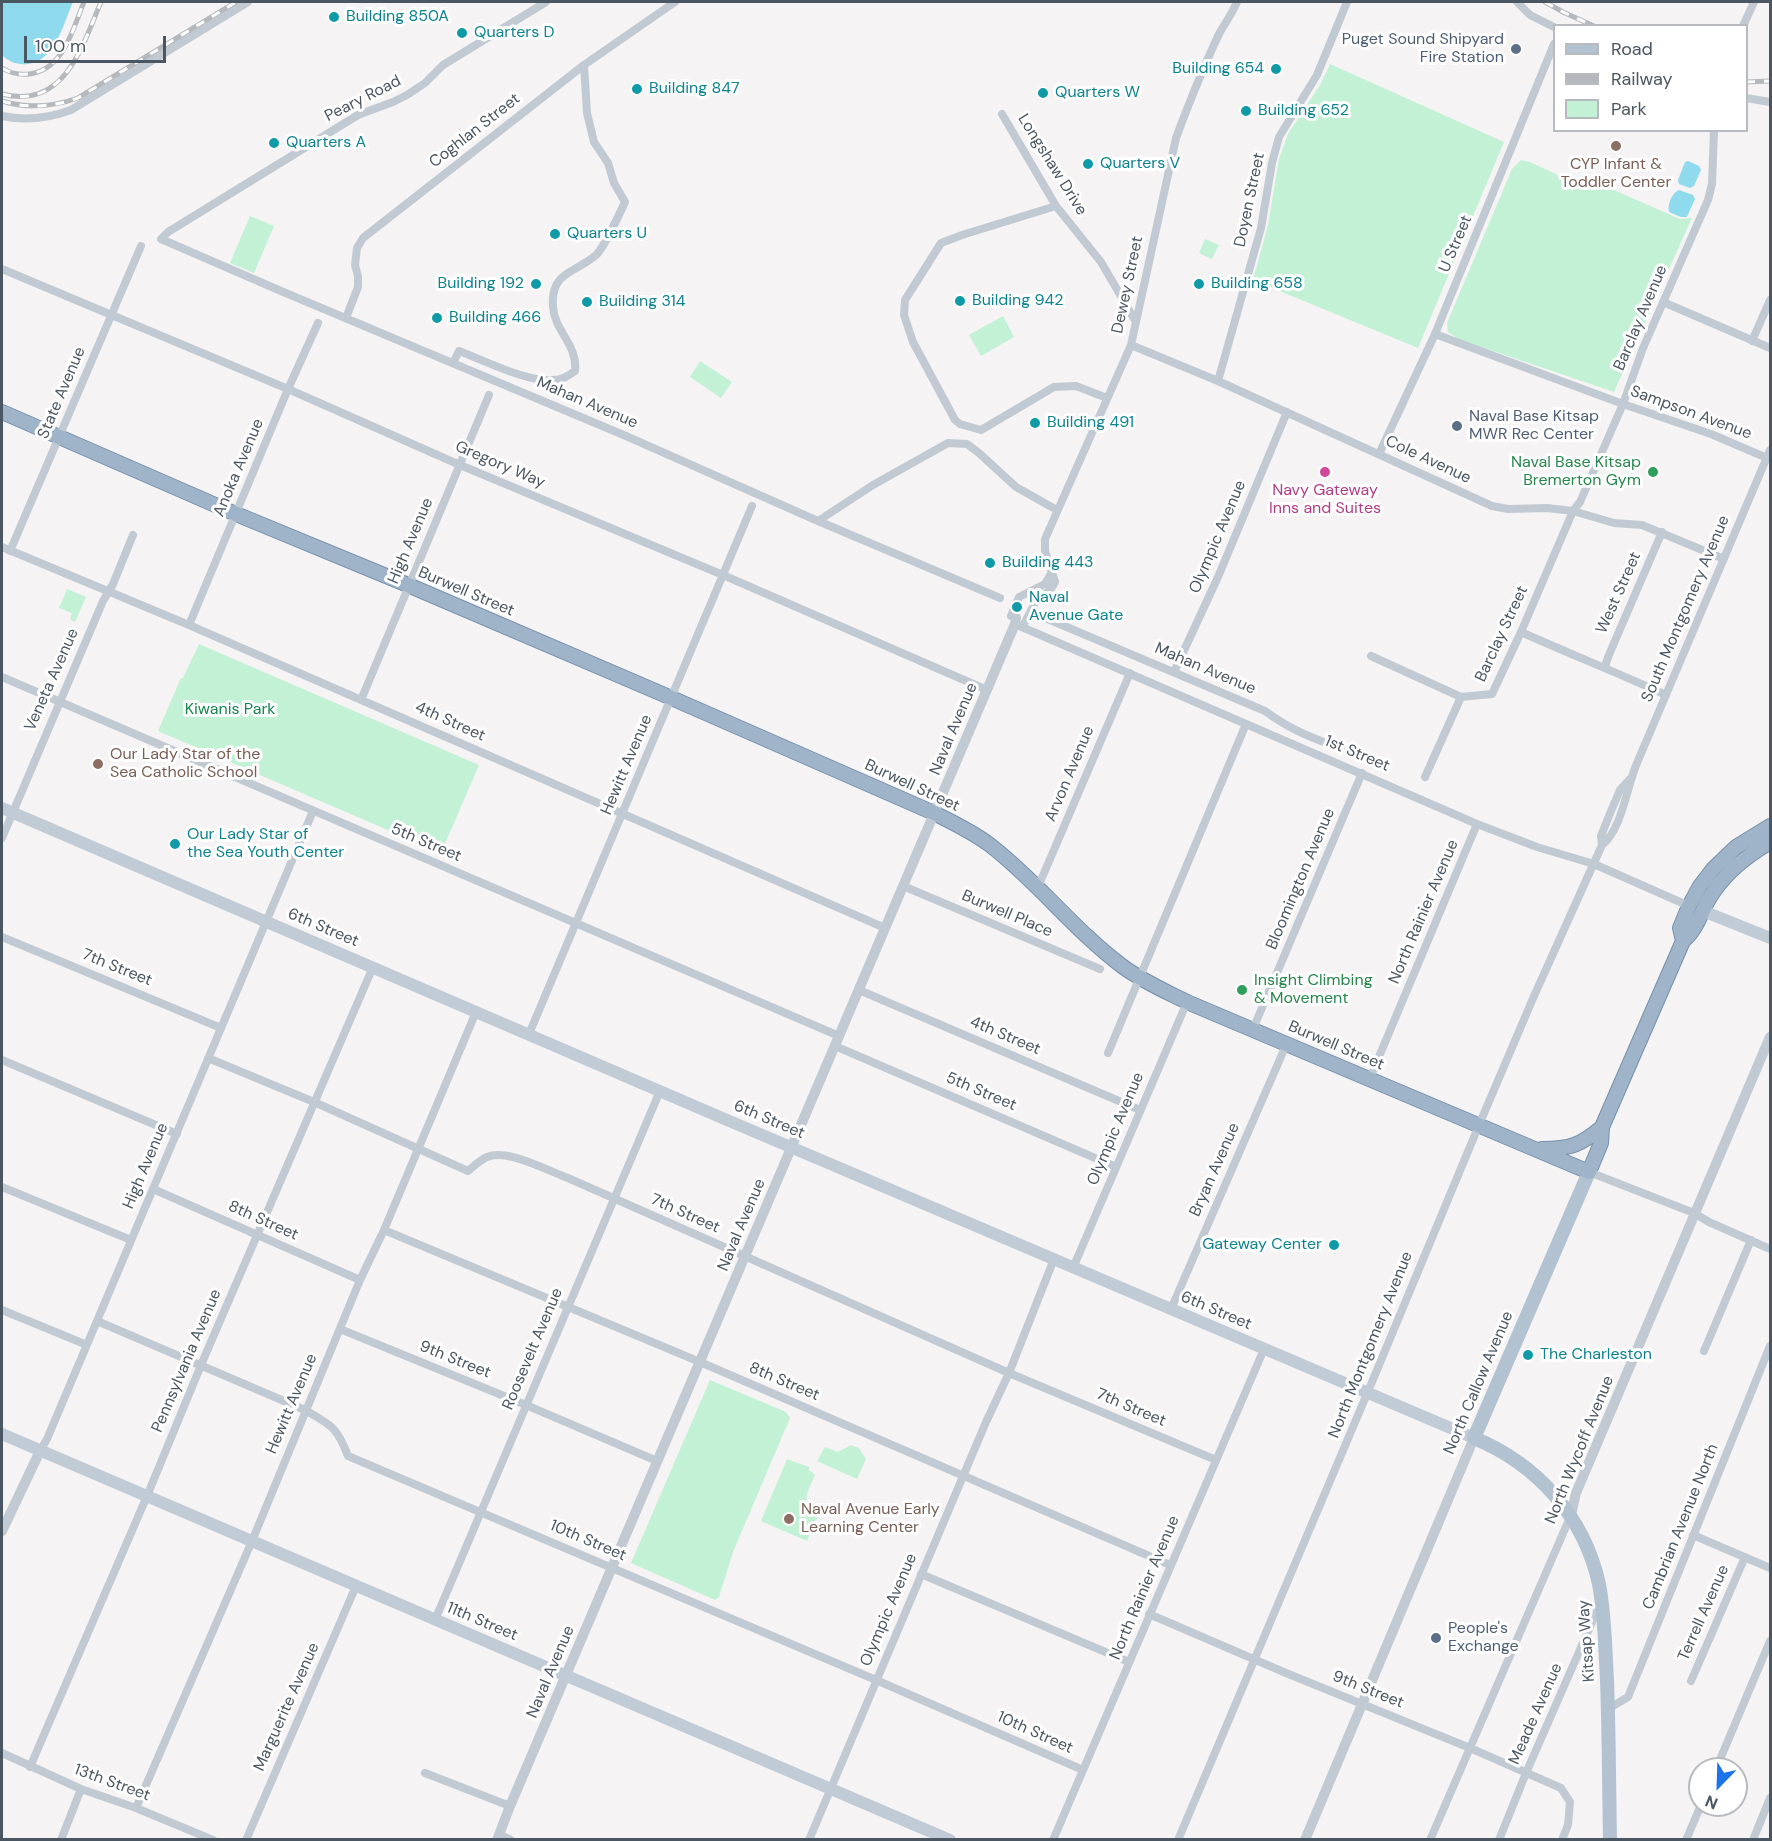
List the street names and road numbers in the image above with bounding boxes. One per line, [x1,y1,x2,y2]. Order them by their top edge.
street label: Peary Road [322,72,404,126]
street label: Coghlan Street [426,90,524,172]
street label: Longshaw Drive [1013,111,1091,219]
street label: Doyen Street [1231,151,1269,249]
street label: U Street [1435,213,1477,275]
street label: Dewey Street [1108,235,1148,335]
street label: Barclay Avenue [1610,262,1672,374]
street label: State Avenue [34,344,90,442]
street label: Mahan Avenue [534,373,640,433]
street label: Sampson Avenue [1628,382,1754,444]
street label: Anoka Avenue [210,416,268,520]
street label: Cole Avenue [1382,432,1474,488]
street label: Gregory Way [452,437,548,493]
street label: Olympic Avenue [1186,478,1250,596]
street label: High Avenue [384,495,438,587]
street label: South Montgomery Avenue [1638,513,1734,705]
street label: West Street [1592,549,1646,637]
street label: Burwell Street [415,563,517,621]
street label: Barclay Street [1471,583,1533,685]
street label: Veneta Avenue [21,626,83,734]
street label: Mahan Avenue [1152,639,1258,699]
street label: Naval Avenue [926,680,982,778]
street label: 4th Street [412,698,488,746]
street label: Hewitt Avenue [597,712,657,818]
street label: Arvon Avenue [1041,723,1099,825]
street label: 1st Street [1322,732,1392,776]
street label: Burwell Street [862,756,962,816]
street label: Bloomington Avenue [1263,805,1339,953]
street label: 5th Street [388,820,464,866]
street label: North Rainier Avenue [1385,837,1463,987]
street label: Burwell Place [959,886,1055,942]
street label: 6th Street [285,904,361,952]
street label: 7th Street [79,945,155,991]
street label: 4th Street [967,1013,1043,1059]
street label: Burwell Street [1285,1017,1387,1075]
street label: 5th Street [943,1069,1019,1115]
street label: Olympic Avenue [1084,1070,1148,1188]
street label: 6th Street [731,1096,807,1144]
street label: High Avenue [119,1120,173,1212]
street label: Bryan Avenue [1186,1120,1244,1220]
street label: Naval Avenue [714,1176,770,1274]
street label: 7th Street [647,1190,723,1238]
street label: 8th Street [225,1197,301,1245]
street label: North Montgomery Avenue [1325,1249,1417,1441]
street label: Roosevelt Avenue [499,1285,567,1413]
street label: Pennsylvania Avenue [148,1287,226,1435]
street label: 6th Street [1178,1287,1254,1335]
street label: North Callow Avenue [1440,1309,1518,1457]
street label: 9th Street [417,1337,493,1383]
street label: Hewitt Avenue [262,1351,322,1457]
street label: 8th Street [746,1359,822,1405]
street label: North Wycoff Avenue [1542,1373,1618,1527]
street label: 7th Street [1093,1385,1169,1431]
street label: Cambrian Avenue North [1639,1441,1723,1613]
street label: North Rainier Avenue [1106,1513,1184,1663]
street label: 10th Street [547,1516,629,1566]
street label: Olympic Avenue [857,1551,921,1669]
street label: Terrell Avenue [1674,1562,1734,1664]
street label: 11th Street [444,1598,520,1646]
street label: Kitsap Way [1575,1599,1599,1683]
street label: Naval Avenue [523,1623,579,1721]
street label: Marguerite Avenue [250,1640,324,1774]
street label: Meade Avenue [1505,1660,1567,1768]
street label: 9th Street [1330,1667,1406,1713]
street label: 10th Street [994,1708,1076,1758]
street label: 13th Street [71,1760,153,1806]

